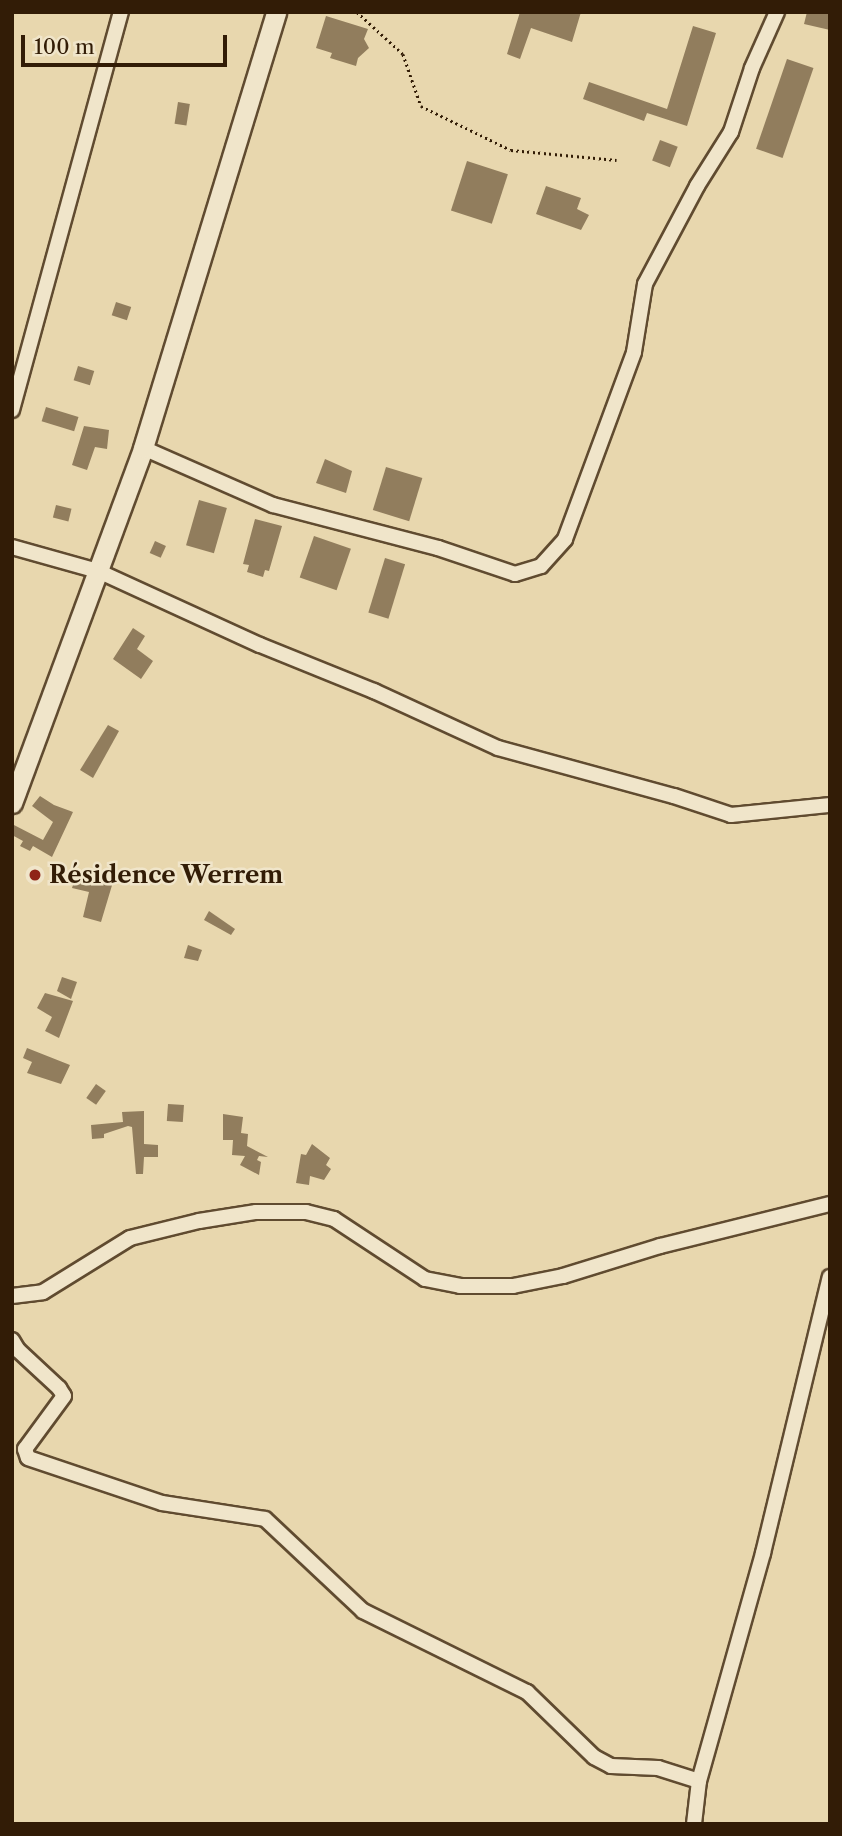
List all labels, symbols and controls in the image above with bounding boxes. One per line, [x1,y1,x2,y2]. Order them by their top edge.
scale bar [24,21,231,65]
text: 100 m [34,34,95,59]
place label: Résidence Werrem [49,861,284,889]
marker: Résidence Werrem [27,867,43,883]

